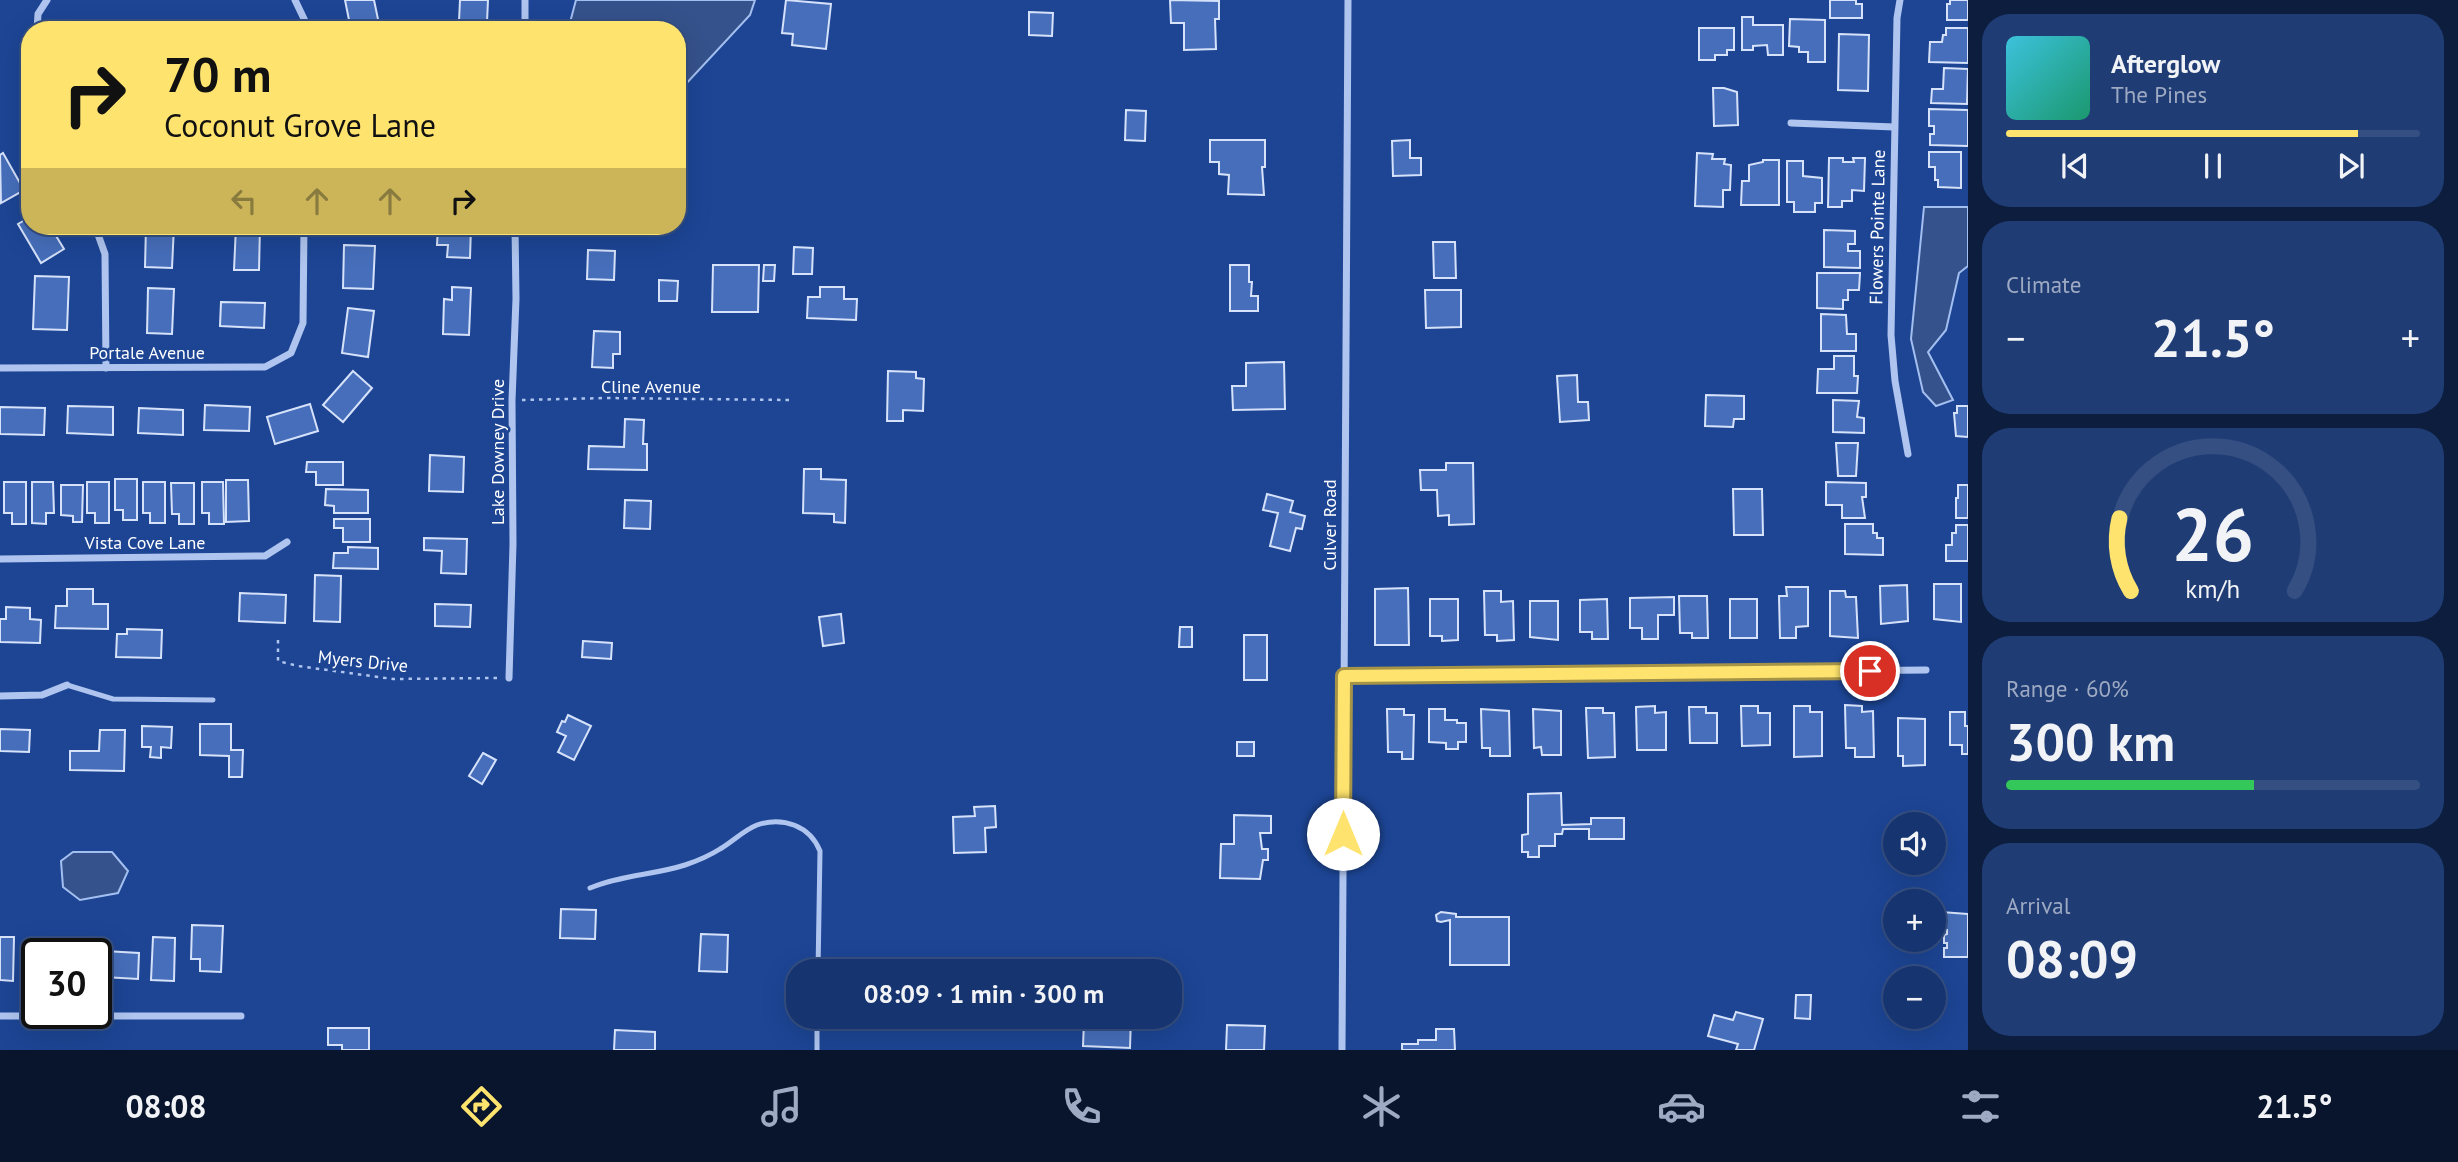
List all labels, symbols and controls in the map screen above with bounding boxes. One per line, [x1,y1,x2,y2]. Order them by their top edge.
text: 70 m [164,42,271,106]
text: Afterglow [2111,47,2220,80]
icon: right [49,49,140,140]
text: The Pines [2111,80,2207,109]
text: Coconut Grove Lane [164,104,436,146]
icon: previous [2056,147,2094,185]
icon: pause [2194,147,2232,185]
icon: next [2332,147,2370,185]
street label: Flowers Pointe Lane [1864,149,1890,305]
icon: left [225,182,263,220]
icon: ahead [298,182,336,220]
icon: ahead [371,182,409,220]
icon: right [444,182,482,220]
text: Climate [2006,270,2081,299]
text: 21.5° [2151,304,2275,371]
text: − [2006,313,2025,362]
text: + [2401,313,2420,362]
street label: Portale Avenue [89,341,205,364]
street label: Cline Avenue [601,375,701,398]
street label: Lake Downey Drive [486,379,509,525]
street label: Culver Road [1318,479,1341,571]
text: 26 [2172,487,2254,581]
street label: Vista Cove Lane [84,531,205,554]
text: km/h [2186,573,2240,605]
pin [1840,641,1900,701]
street label: Myers Drive [317,645,409,677]
icon: arrive [1851,652,1889,690]
text: Range · 60% [2006,674,2129,703]
text: 300 km [2006,708,2175,775]
position arrow [1306,797,1380,871]
map controls [1883,812,1946,1029]
button: sound [1883,812,1946,875]
button: + [1883,889,1946,952]
text: Arrival [2006,891,2070,920]
text: 08:09 [2006,925,2138,992]
speed limit sign: 30 [21,938,112,1029]
button: − [1883,966,1946,1029]
text: 08:09 · 1 min · 300 m [864,977,1104,1010]
icon: directions [457,1082,506,1131]
icon: music [757,1082,806,1131]
icon: phone [1057,1082,1106,1131]
icon: climate [1357,1082,1406,1131]
icon: car [1657,1082,1706,1131]
icon: filters [1956,1082,2005,1131]
text: 08:08 [125,1085,207,1127]
text: 21.5° [2256,1085,2333,1127]

